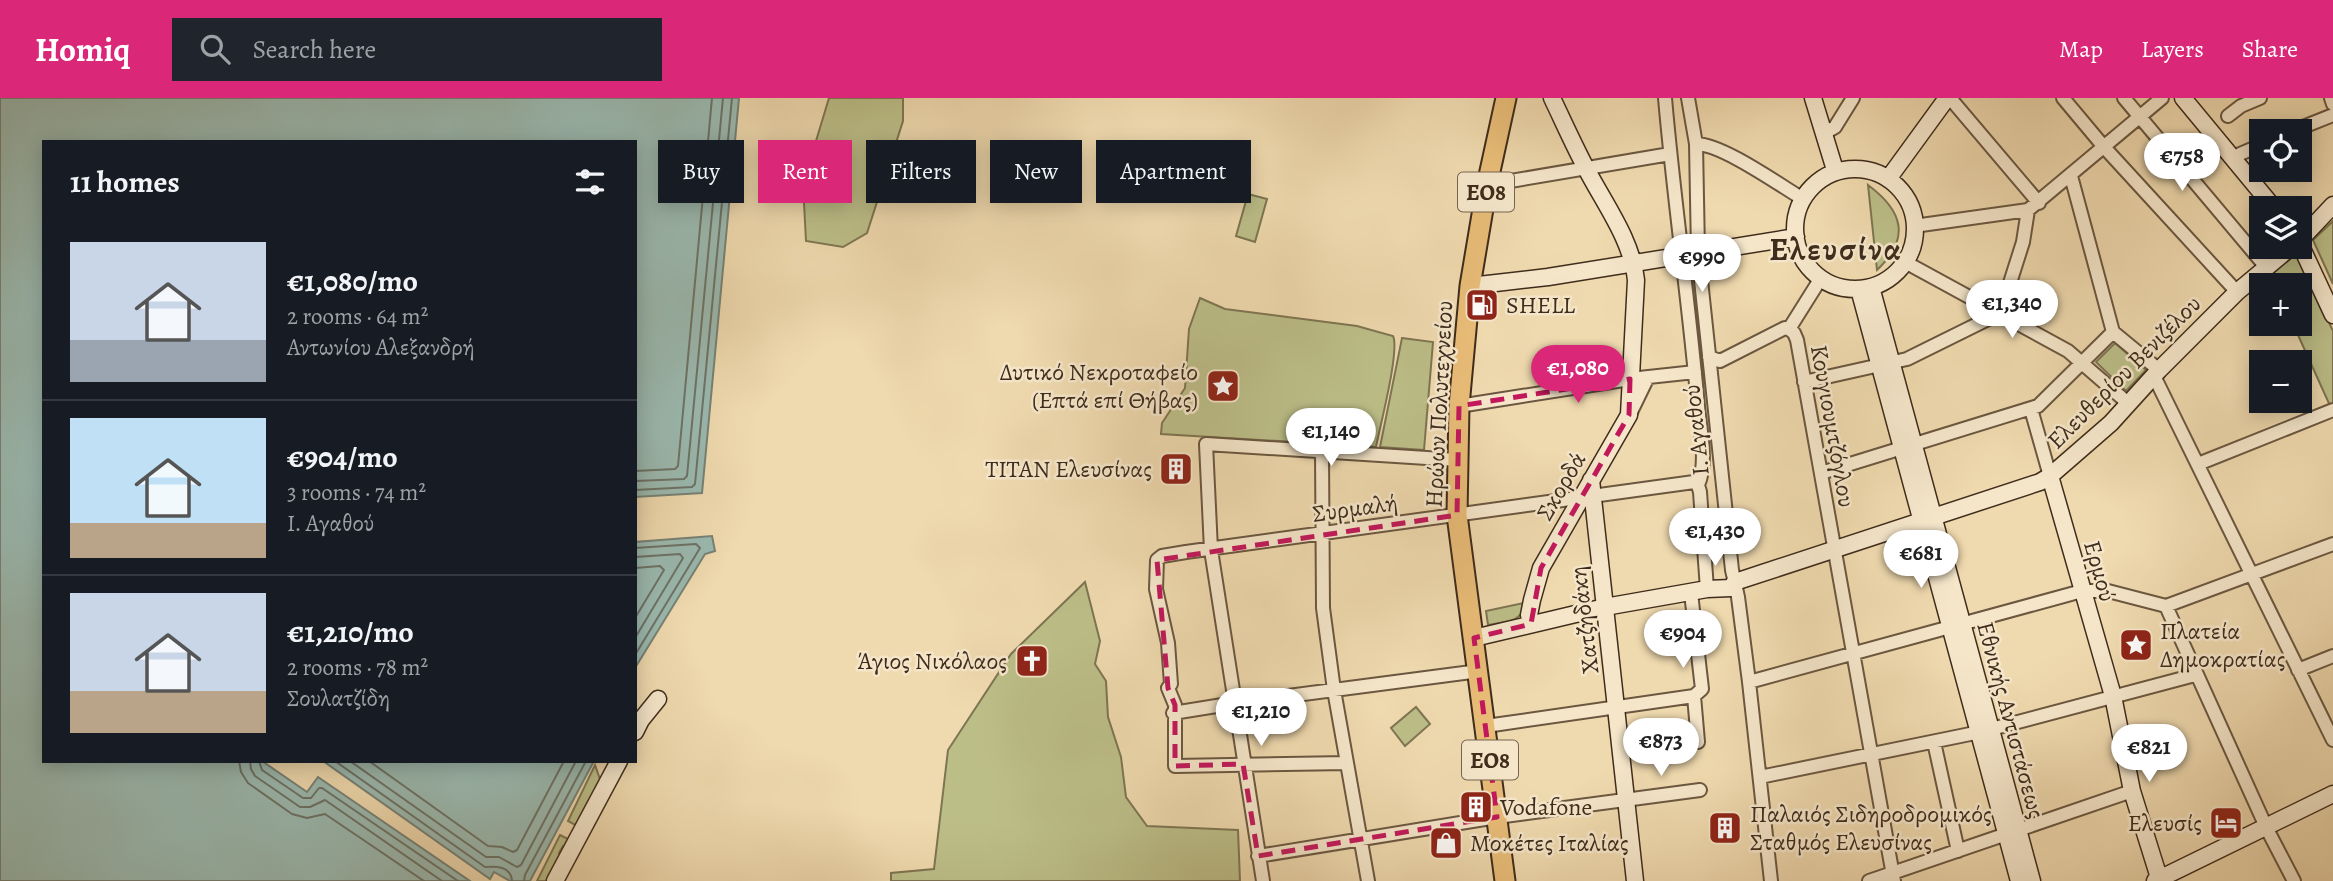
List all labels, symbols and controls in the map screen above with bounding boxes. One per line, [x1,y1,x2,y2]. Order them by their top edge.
search box [172,18,662,81]
text: Homiq [35,27,130,72]
icon: search [196,30,234,68]
text: Search here [252,32,376,67]
text: Map [2059,33,2103,65]
text: Layers [2141,33,2204,65]
text: Share [2242,33,2298,65]
map controls [2249,119,2312,413]
button: locate [2249,119,2312,182]
pin: €758 [2141,134,2223,193]
chip: Buy [658,140,744,203]
chip: Rent [758,140,852,203]
chip: Filters [866,140,976,203]
chip: New [990,140,1082,203]
chip: Apartment [1096,140,1251,203]
text: €758 [2160,140,2204,171]
text: 11 homes [70,162,180,202]
icon: filters [571,163,609,201]
road number: ΕΟ8 [1458,172,1514,212]
button: layers [2249,196,2312,259]
district label: Ελευσίνα [1769,227,1903,271]
pin: €990 [1661,234,1743,294]
text: €990 [1679,241,1725,272]
text: €1,080/mo [287,261,418,301]
icon: home [126,270,210,354]
button: + [2249,273,2312,336]
pin: €1,340 [1955,280,2069,340]
fuel station icon: SHELL [1463,286,1501,324]
text: €1,340 [1982,287,2042,318]
street label: Ελευθερίου Βενιζέλου [2040,288,2208,456]
place label: SHELL [1506,289,1576,321]
street label: Ηρώων Πολυτεχνείου [1418,300,1460,508]
text: 2 rooms · 64 m² [287,301,428,332]
text: Αντωνίου Αλεξανδρή [287,332,475,363]
street label: Κουγιουμτζόγλου [1803,342,1863,510]
pin: €1,080 [1521,345,1635,405]
button: − [2249,350,2312,413]
text: €1,080 [1547,352,1609,383]
place label: Δυτικό Νεκροταφείο (Επτά επί Θήβας) [1000,356,1198,416]
place icon: Δυτικό Νεκροταφείο (Επτά επί Θήβας) [1204,367,1242,405]
street label: Ι. Αγαθού [1675,383,1717,477]
pin: €1,140 [1274,408,1388,468]
text: €1,140 [1302,415,1360,446]
text: €904/mo [287,437,398,477]
icon: home [126,446,210,530]
street label: Σκορδά [1529,446,1593,526]
building icon: TITAN Ελευσίνας [1157,450,1195,488]
place label: TITAN Ελευσίνας [985,453,1152,485]
text: 3 rooms · 74 m² [287,477,426,508]
street label: Συρμαλή [1310,486,1400,530]
text: Ι. Αγαθού [287,508,374,539]
pin: €1,430 [1658,508,1772,568]
text: €1,430 [1685,515,1745,546]
pin: €681 [1880,531,1962,590]
text: €681 [1899,537,1943,568]
street label: Ερμού [2076,537,2124,605]
street label: Χατζηδάκη [1562,564,1606,676]
pin: €904 [1642,610,1724,670]
text: €1,210/mo [287,612,414,652]
place label: Πλατεία Δημοκρατίας [2160,615,2285,675]
text: €904 [1660,617,1706,648]
street label: Εθνικής Αντιστάσεως [1969,618,2053,822]
icon: home [126,621,210,705]
place icon: Πλατεία Δημοκρατίας [2117,626,2155,664]
church icon: Άγιος Νικόλαος [1013,642,1051,680]
place label: Άγιος Νικόλαος [857,645,1007,677]
text: 2 rooms · 78 m² [287,652,428,683]
text: Σουλατζίδη [287,683,390,714]
pin: €1,210 [1204,688,1318,748]
text: €1,210 [1232,695,1290,726]
pin: €873 [1620,718,1702,778]
pin: €821 [2108,724,2190,784]
text: €873 [1639,725,1683,756]
text: €821 [2127,731,2171,762]
road number: ΕΟ8 [1462,740,1518,780]
building icon: Vodafone [1457,788,1495,826]
place label: Vodafone [1499,791,1592,823]
place label: Παλαιός Σιδηροδρομικός Σταθμός Ελευσίνας [1750,798,1992,858]
hotel icon: Ελευσίς [2207,804,2245,842]
place label: Ελευσίς [2128,807,2202,839]
building icon: Παλαιός Σιδηροδρομικός Σταθμός Ελευσίνας [1706,809,1744,847]
shop icon: Μοκέτες Ιταλίας [1427,824,1465,862]
place label: Μοκέτες Ιταλίας [1470,827,1629,859]

